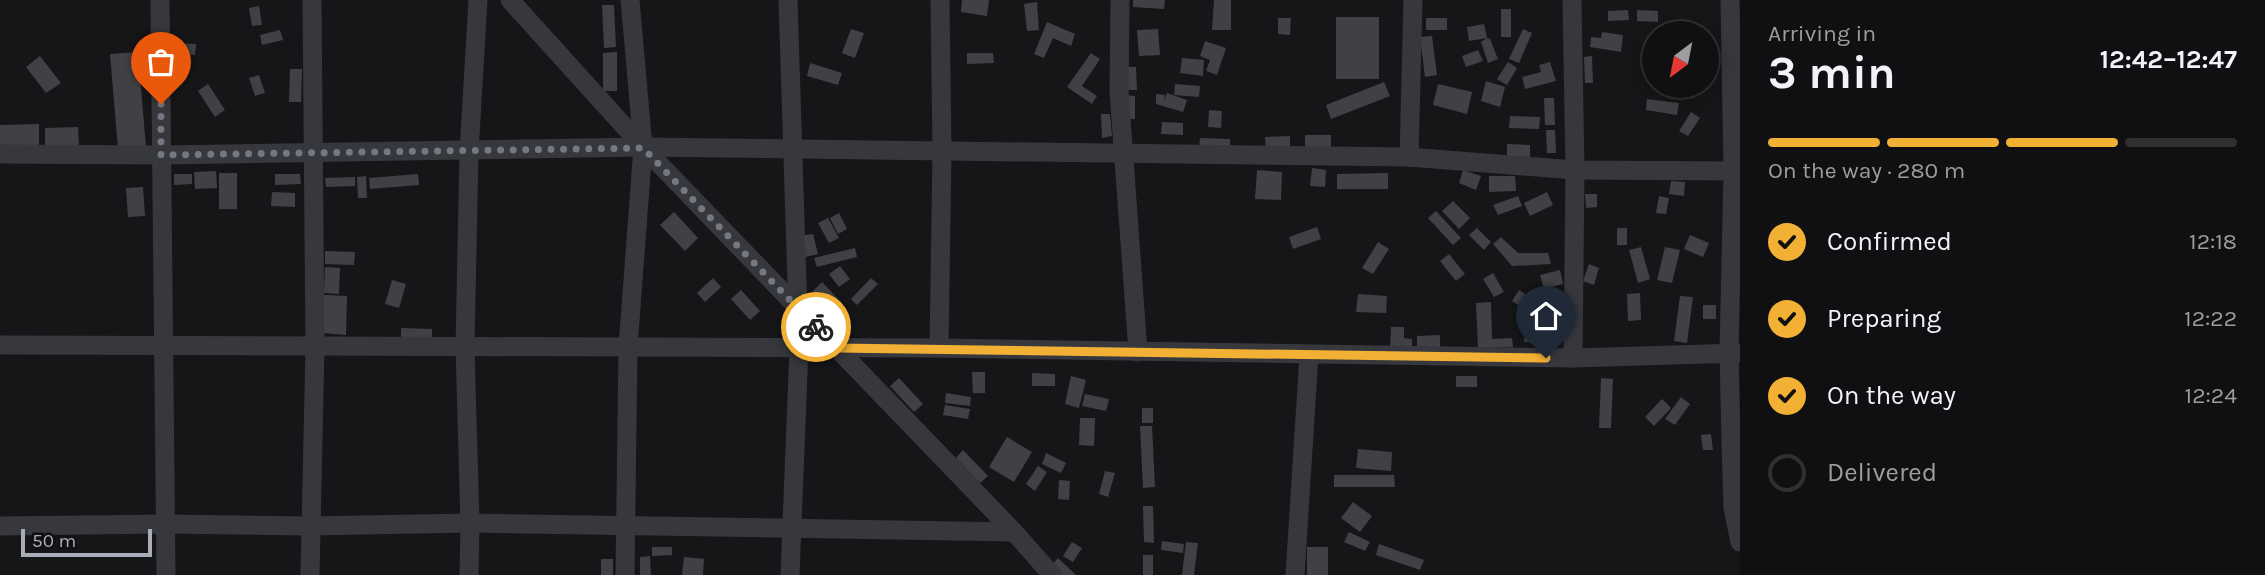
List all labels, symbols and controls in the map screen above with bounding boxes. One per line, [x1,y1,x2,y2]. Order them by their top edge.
text: Arriving in [1768,20,1876,47]
north arrow [1642,21,1718,98]
map controls [1642,21,1719,98]
pin [131,32,191,104]
icon: bag [142,43,180,81]
text: 12:42–12:47 [2100,44,2237,75]
text: 3 min [1768,46,1896,100]
text: On the way · 280 m [1768,157,1965,184]
icon: check [1768,223,1806,261]
text: Confirmed [1827,226,1952,257]
text: 12:18 [2189,228,2237,255]
pin [1516,286,1576,358]
courier [781,292,851,362]
icon: home [1527,297,1565,335]
icon: check [1768,300,1806,338]
text: Preparing [1827,303,1941,334]
text: 12:22 [2184,305,2237,332]
icon: bike [797,308,835,346]
icon: check [1768,377,1806,415]
text: On the way [1827,380,1956,411]
text: 12:24 [2185,382,2237,409]
text: Delivered [1827,457,1937,488]
scale bar [21,526,152,558]
text: 50 m [32,530,76,552]

